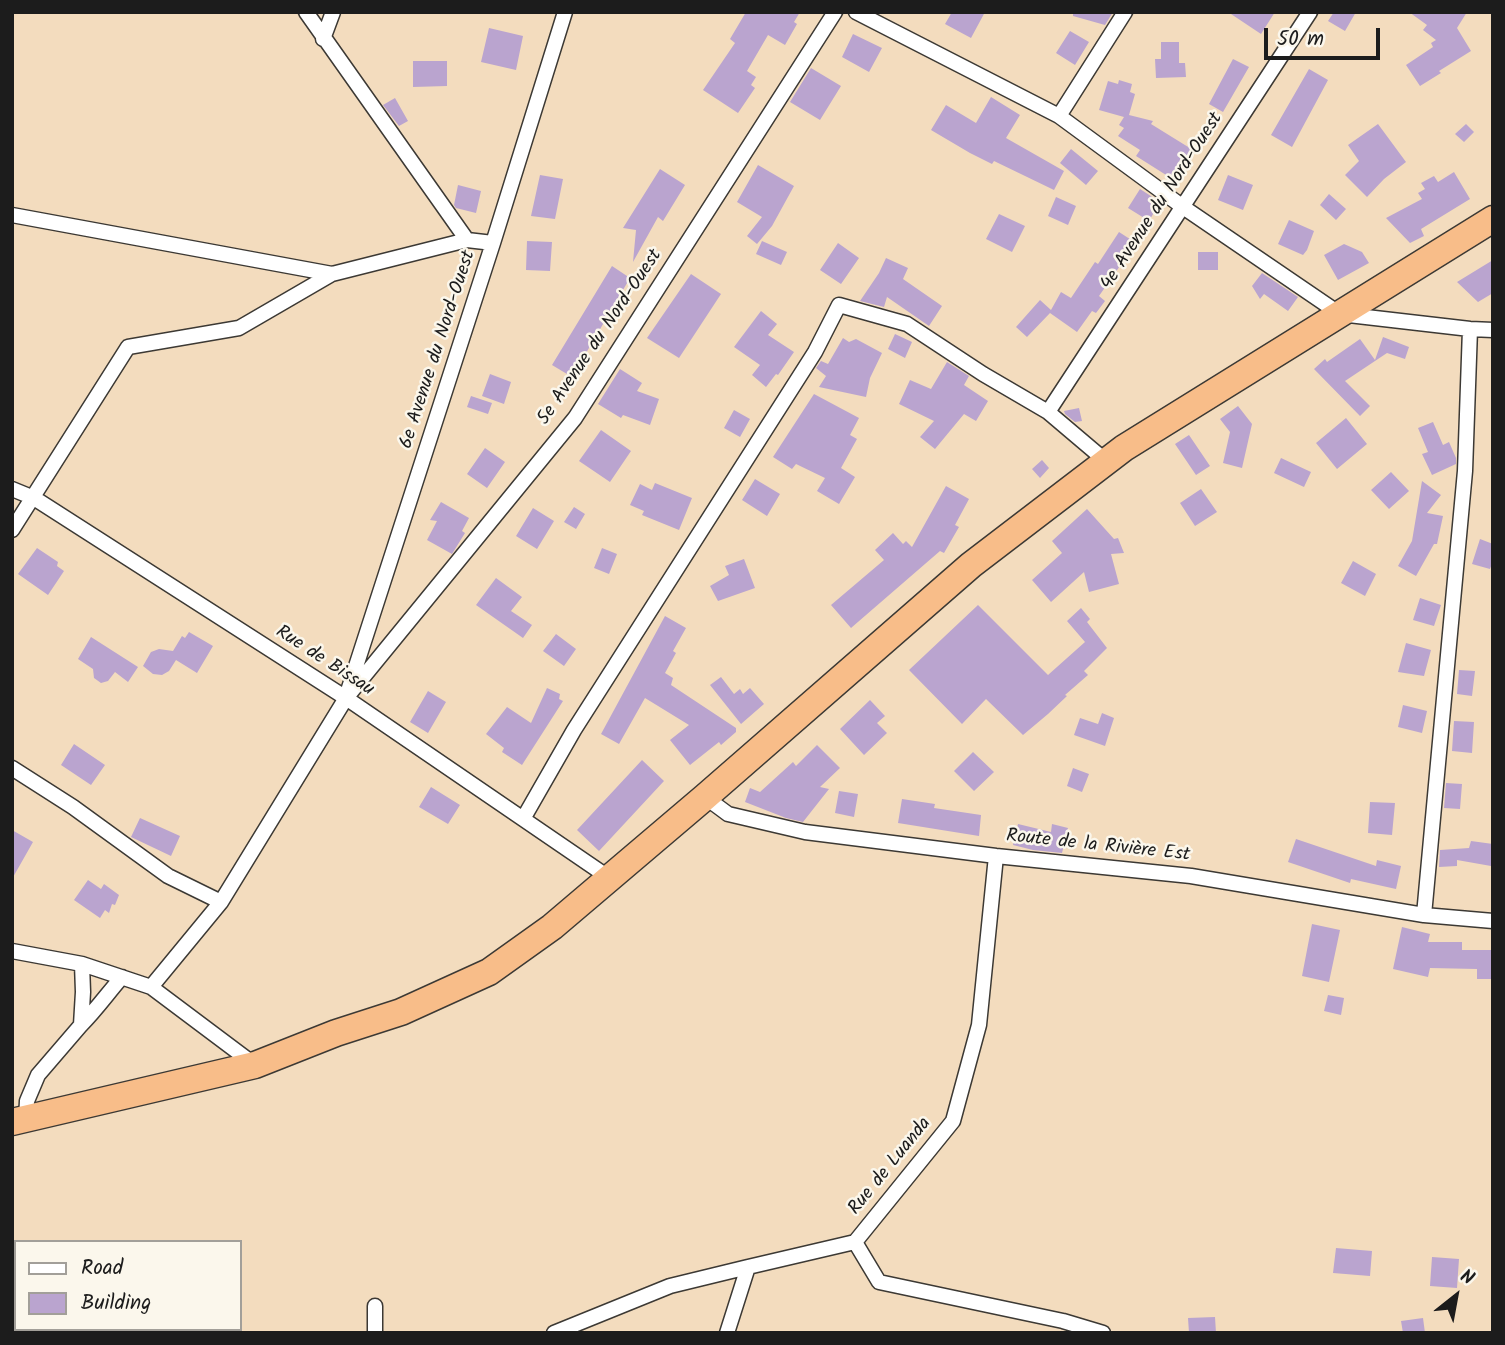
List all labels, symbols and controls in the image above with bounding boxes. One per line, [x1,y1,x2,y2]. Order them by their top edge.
scale bar [1267,14,1382,58]
text: 50 m [1277,23,1324,56]
street label: 4e Avenue du Nord-Ouest [1097,109,1229,295]
street label: 5e Avenue du Nord-Ouest [534,246,668,430]
street label: 6e Avenue du Nord-Ouest [396,248,482,452]
street label: Rue de Bissau [270,622,378,702]
street label: Route de la Rivière Est [1005,826,1191,868]
street label: Rue de Luanda [845,1114,937,1220]
legend [14,1240,242,1331]
text: Road [81,1252,123,1285]
north arrow [1421,1261,1491,1331]
text: N [1454,1262,1480,1294]
text: Building [81,1287,151,1320]

